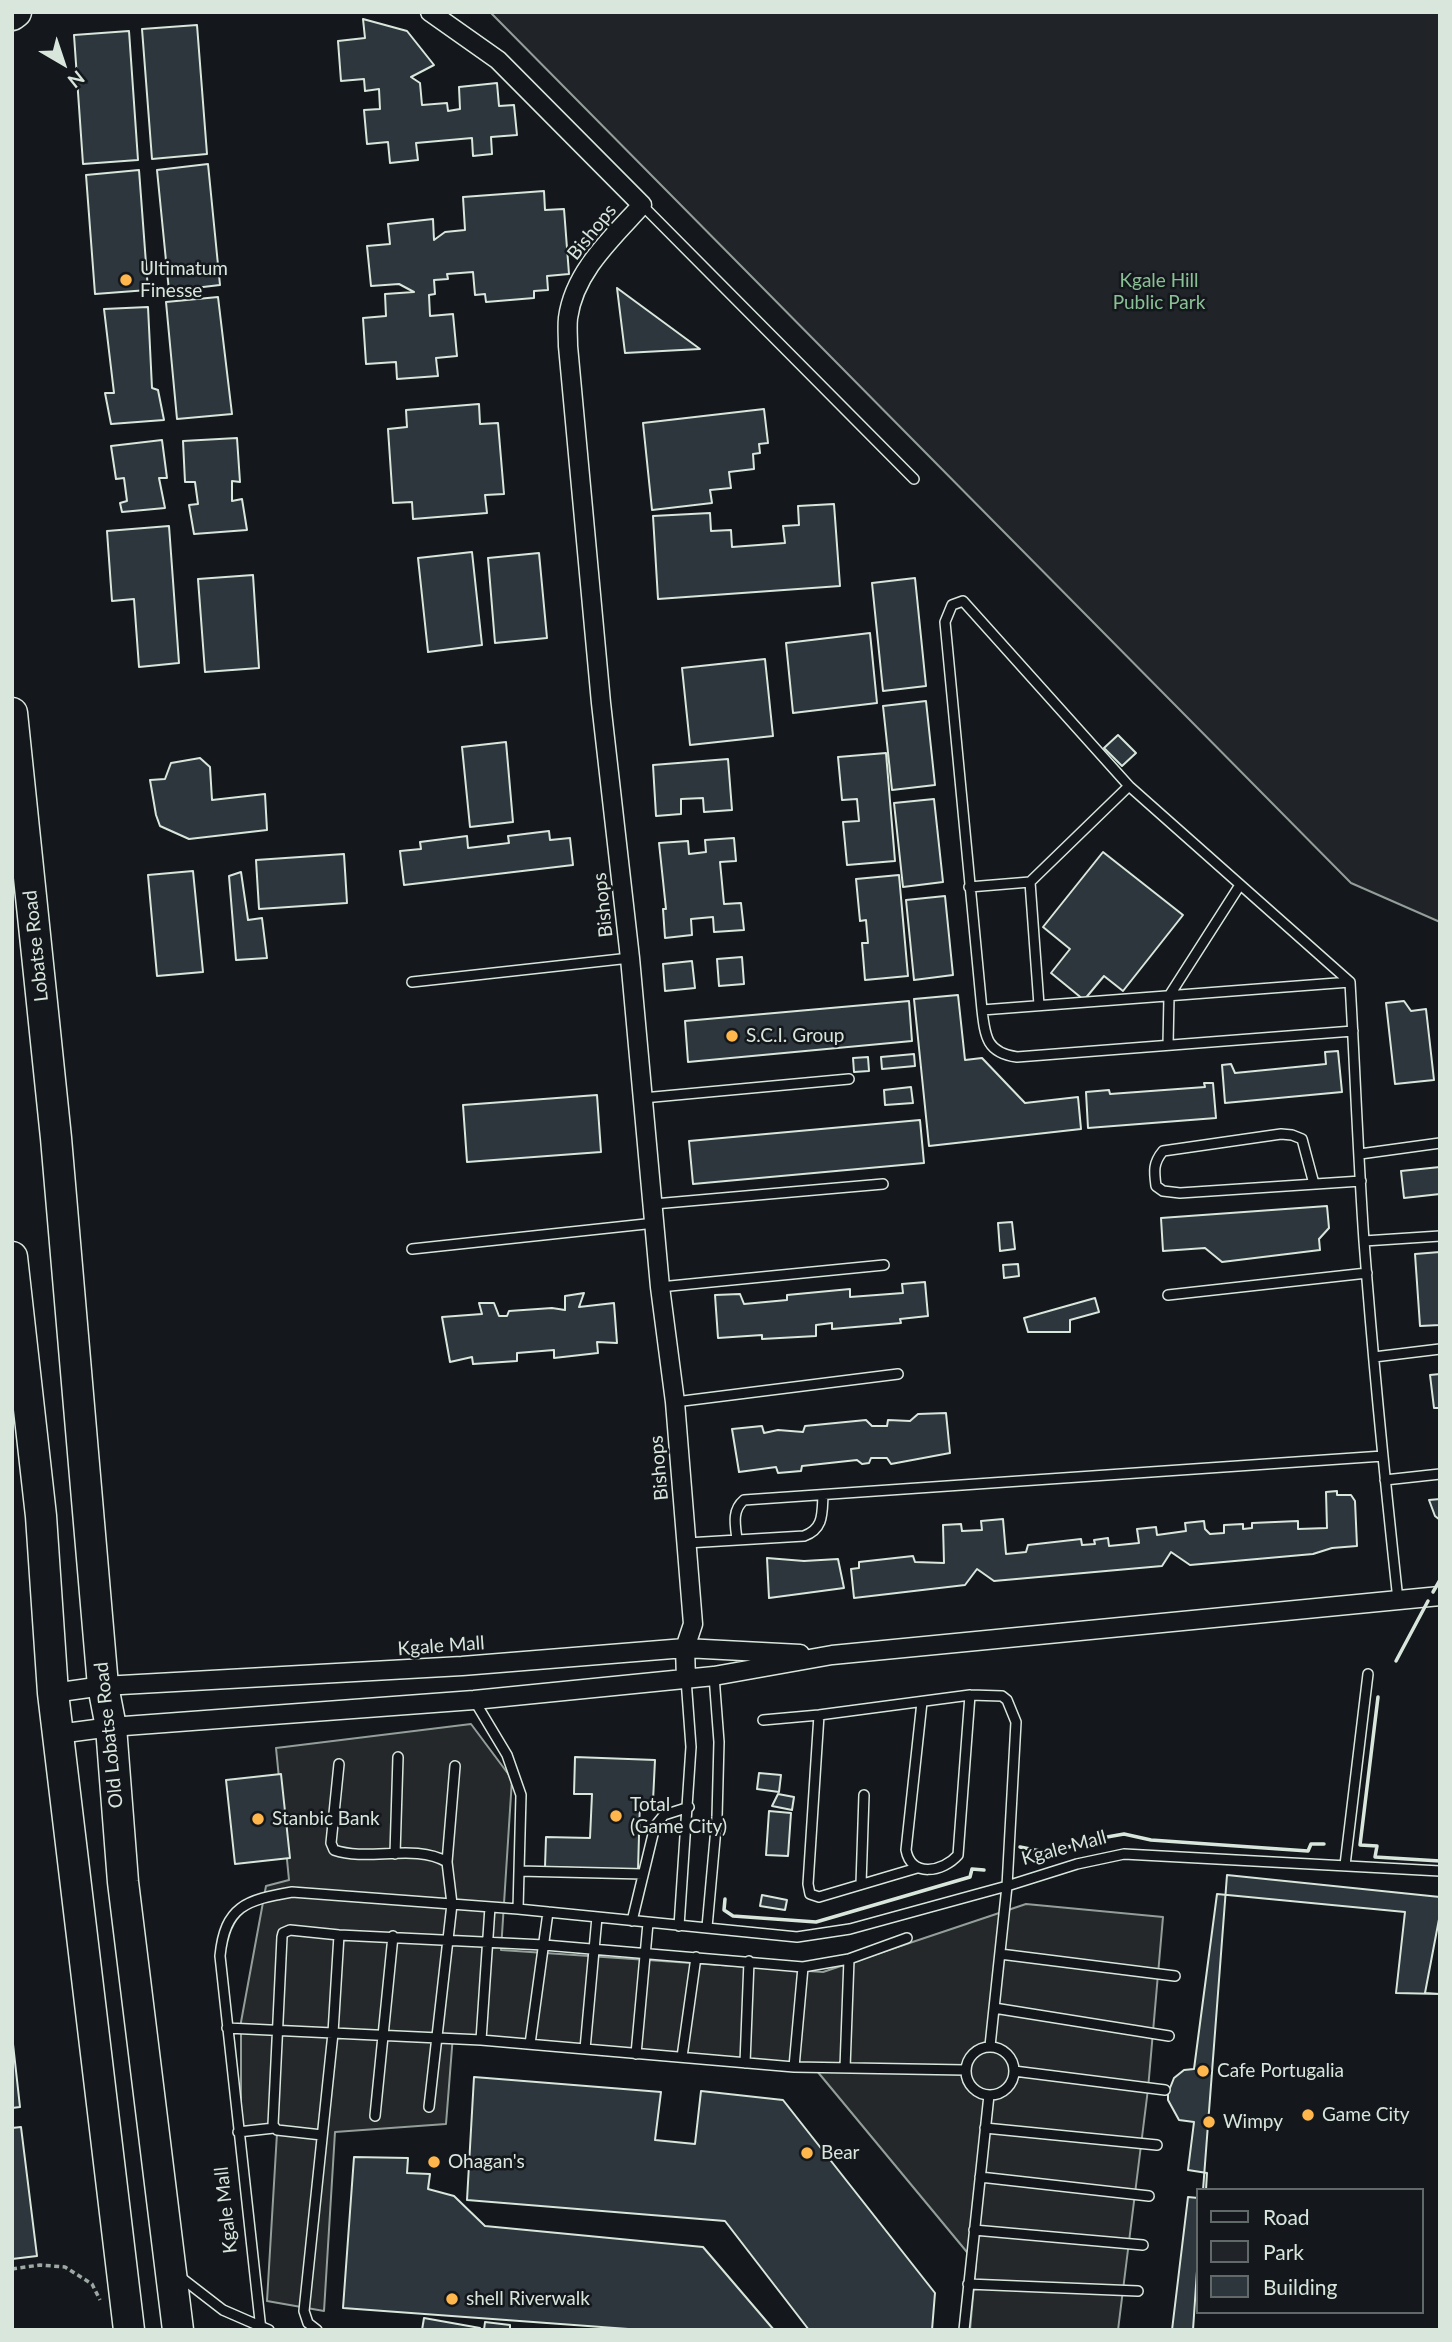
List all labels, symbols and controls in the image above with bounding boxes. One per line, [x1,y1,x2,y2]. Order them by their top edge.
north arrow [28,28,98,98]
text: N [64,66,89,93]
street label: Bishops [563,200,621,264]
place label: Ultimatum Finesse [140,258,228,302]
park label: Kgale Hill Public Park [1113,270,1205,314]
marker: Ultimatum Finesse [118,272,134,288]
street label: Bishops [588,871,618,939]
street label: Lobatse Road [19,889,53,1003]
place label: S.C.I. Group [746,1025,844,1047]
marker: S.C.I. Group [724,1028,740,1044]
street label: Bishops [645,1435,673,1501]
street label: Kgale Mall [397,1632,485,1660]
street label: Old Lobatse Road [90,1661,128,1809]
place label: Total (Game City) [630,1794,727,1838]
place label: Stanbic Bank [272,1808,380,1830]
marker: Total (Game City) [608,1808,624,1824]
marker: Stanbic Bank [250,1811,266,1827]
street label: Kgale Mall [1019,1826,1109,1870]
place label: Cafe Portugalia [1217,2060,1344,2082]
marker: Cafe Portugalia [1195,2063,1211,2079]
place label: Game City [1322,2104,1410,2126]
marker: Game City [1300,2107,1316,2123]
place label: Wimpy [1223,2111,1283,2133]
marker: Wimpy [1201,2114,1217,2130]
place label: Bear [821,2142,860,2164]
marker: Bear [799,2145,815,2161]
place label: Ohagan's [448,2151,525,2173]
marker: Ohagan's [426,2154,442,2170]
street label: Kgale Mall [210,2166,242,2254]
legend [1196,2188,1424,2314]
text: Road [1263,2204,1310,2229]
text: Park [1263,2239,1304,2264]
text: Building [1263,2274,1338,2299]
place label: shell Riverwalk [466,2288,590,2310]
marker: shell Riverwalk [444,2291,460,2307]

